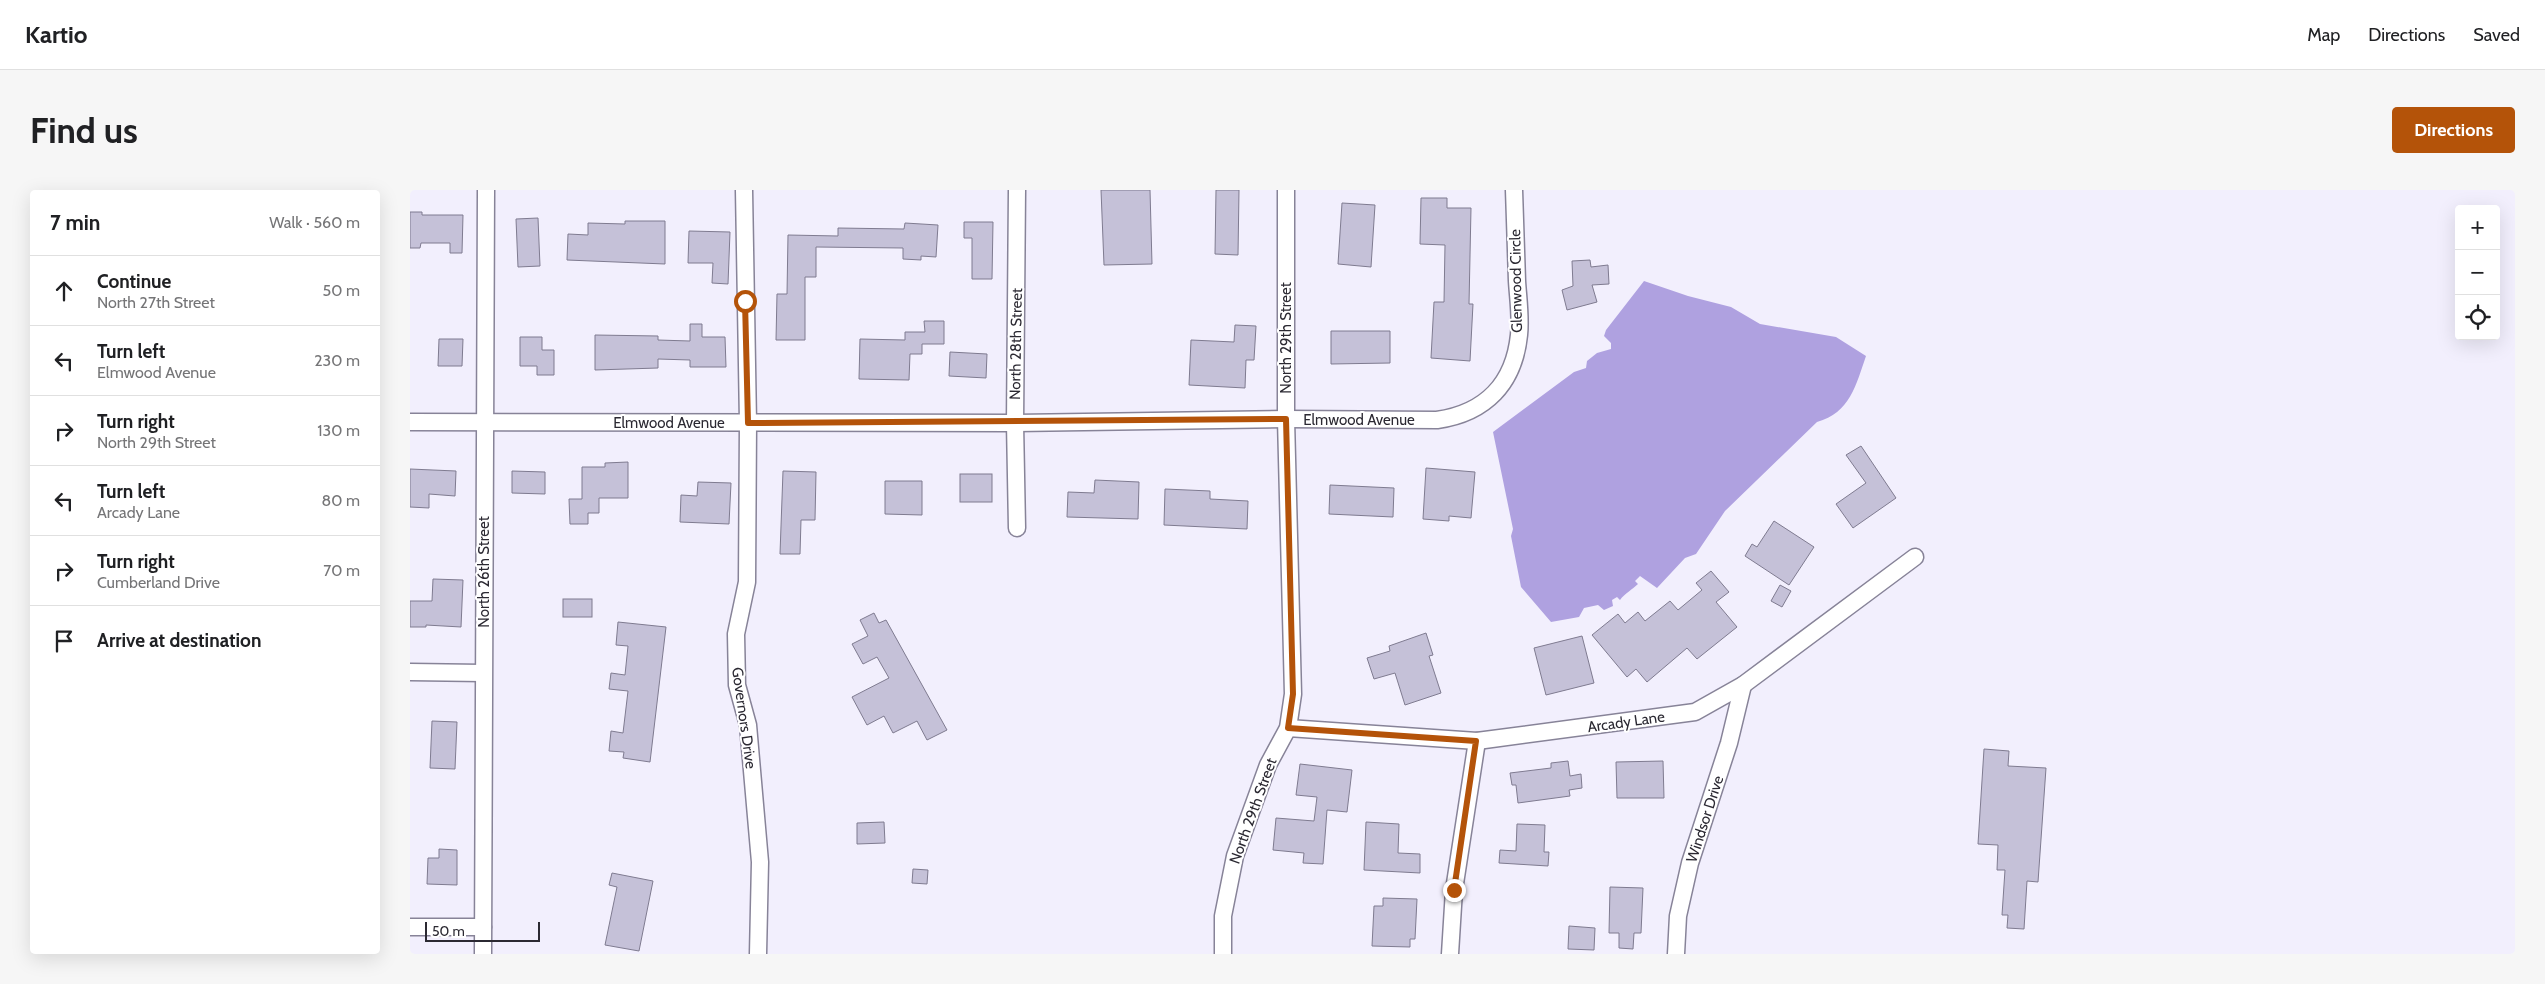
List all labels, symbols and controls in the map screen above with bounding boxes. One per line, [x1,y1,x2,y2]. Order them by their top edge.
text: Kartio [25,20,88,49]
text: Map [2307,24,2340,46]
text: Directions [2368,24,2445,46]
text: Saved [2473,24,2520,46]
button: Directions [2392,107,2515,153]
text: Find us [30,109,138,152]
map controls [2455,205,2500,340]
button: + [2455,205,2500,250]
text: 7 min [50,210,100,235]
text: Walk · 560 m [269,213,360,232]
street label: Glenwood Circle [1506,229,1526,333]
button: − [2455,250,2500,295]
text: Continue [97,270,171,293]
icon: ahead [50,277,78,305]
text: 50 m [323,281,360,300]
street label: North 29th Street [1277,282,1295,394]
street label: North 28th Street [1006,288,1026,400]
route start [734,290,757,313]
text: North 27th Street [97,293,215,312]
button: locate [2455,295,2500,340]
text: Turn left [97,340,165,363]
icon: left [50,347,78,375]
text: 230 m [314,351,360,370]
text: Elmwood Avenue [97,363,216,382]
text: Turn right [97,410,175,433]
street label: Elmwood Avenue [1303,411,1415,429]
street label: Elmwood Avenue [613,414,725,432]
icon: right [50,417,78,445]
text: 130 m [317,421,360,440]
text: North 29th Street [97,433,216,452]
text: Turn left [97,480,165,503]
icon: left [50,487,78,515]
text: 80 m [322,491,360,510]
text: Arcady Lane [97,503,180,522]
street label: North 26th Street [475,516,493,628]
text: Turn right [97,550,175,573]
icon: right [50,557,78,585]
text: 70 m [323,561,360,580]
text: Cumberland Drive [97,573,220,592]
icon: arrive [50,627,78,655]
text: Arrive at destination [97,629,261,652]
street label: Governors Drive [728,666,760,770]
street label: Arcady Lane [1586,708,1666,736]
street label: North 29th Street [1225,756,1281,866]
street label: Windsor Drive [1682,773,1728,865]
route end [1443,879,1466,902]
scale bar [425,919,540,942]
text: 50 m [432,922,465,940]

